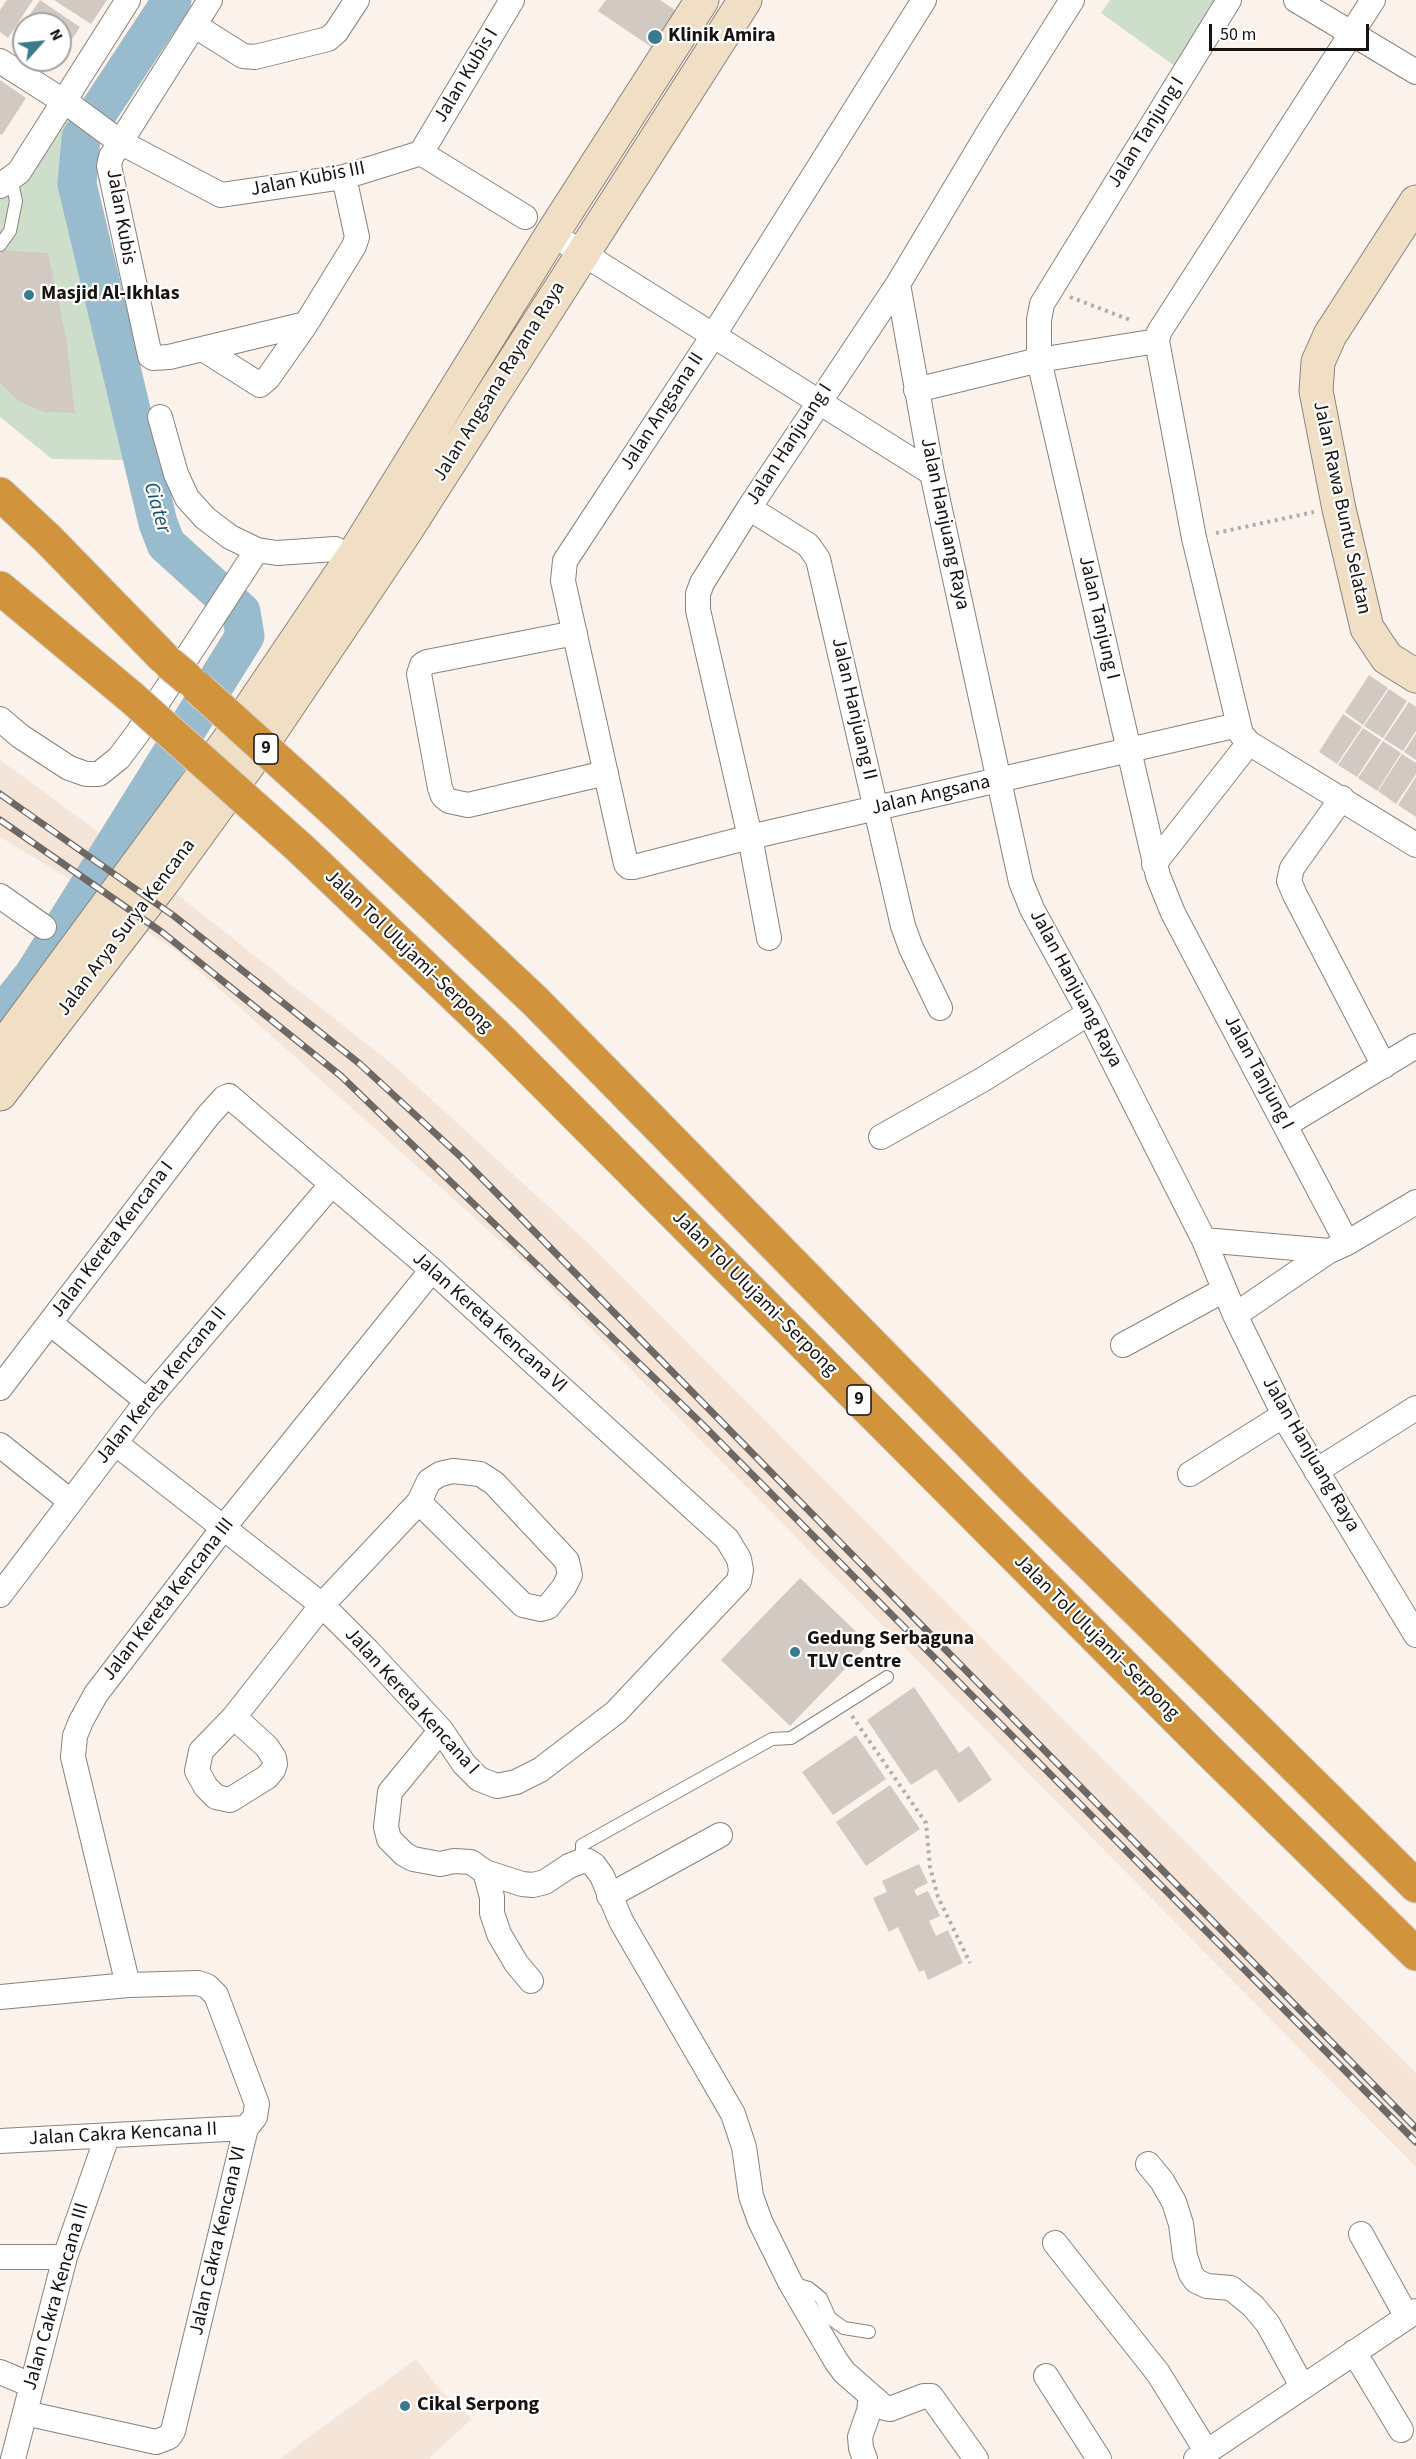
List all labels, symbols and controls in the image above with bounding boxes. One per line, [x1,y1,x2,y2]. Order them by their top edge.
north arrow [12,12,72,72]
scale bar [1212,12,1372,50]
text: 50 m [1220,22,1256,47]
text: N [44,25,68,44]
street label: Jalan Kubis I [430,25,504,127]
place label: Klinik Amira [668,25,775,49]
marker: Klinik Amira [646,28,664,46]
street label: Jalan Tanjung I [1103,73,1191,193]
street label: Jalan Kubis III [249,157,367,203]
street label: Jalan Kubis [100,167,140,267]
street label: Jalan Angsana Rayana Raya [429,278,571,486]
place label: Masjid Al-Ikhlas [41,283,180,307]
marker: Masjid Al-Ikhlas [22,288,36,302]
street label: Jalan Angsana II [616,349,710,475]
street label: Jalan Hanjuang I [742,380,838,510]
street label: Jalan Rawa Buntu Selatan [1307,399,1375,617]
street label: Jalan Hanjuang Raya [914,436,974,612]
water label: Ciater [137,480,175,536]
street label: Jalan Tanjung I [1072,554,1124,682]
street label: Jalan Hanjuang II [825,636,881,782]
road number: 9 [254,734,278,764]
street label: Jalan Angsana [869,771,993,821]
street label: Jalan Arya Surya Kencana [53,835,201,1021]
street label: Jalan Tol Ulujami–Serpong [319,865,497,1039]
street label: Jalan Hanjuang Raya [1023,906,1127,1072]
street label: Jalan Tanjung I [1218,1012,1298,1134]
street label: Jalan Kereta Kencana I [46,1157,180,1323]
street label: Jalan Tol Ulujami–Serpong [666,1206,842,1382]
street label: Jalan Kereta Kencana VI [407,1247,571,1399]
street label: Jalan Kereta Kencana II [91,1303,233,1469]
street label: Jalan Hanjuang Raya [1256,1373,1364,1537]
road number: 9 [847,1385,871,1415]
street label: Jalan Kereta Kencana III [98,1514,240,1686]
street label: Jalan Tol Ulujami–Serpong [1008,1550,1184,1726]
street label: Jalan Kereta Kencana I [339,1624,483,1780]
place label: Gedung Serbaguna TLV Centre [807,1628,974,1675]
marker: Gedung Serbaguna TLV Centre [788,1645,802,1659]
street label: Jalan Cakra Kencana II [28,2118,218,2152]
street label: Jalan Cakra Kencana VI [186,2144,252,2338]
street label: Jalan Cakra Kencana III [19,2201,95,2393]
place label: Cikal Serpong [417,2394,539,2418]
marker: Cikal Serpong [398,2399,412,2413]

